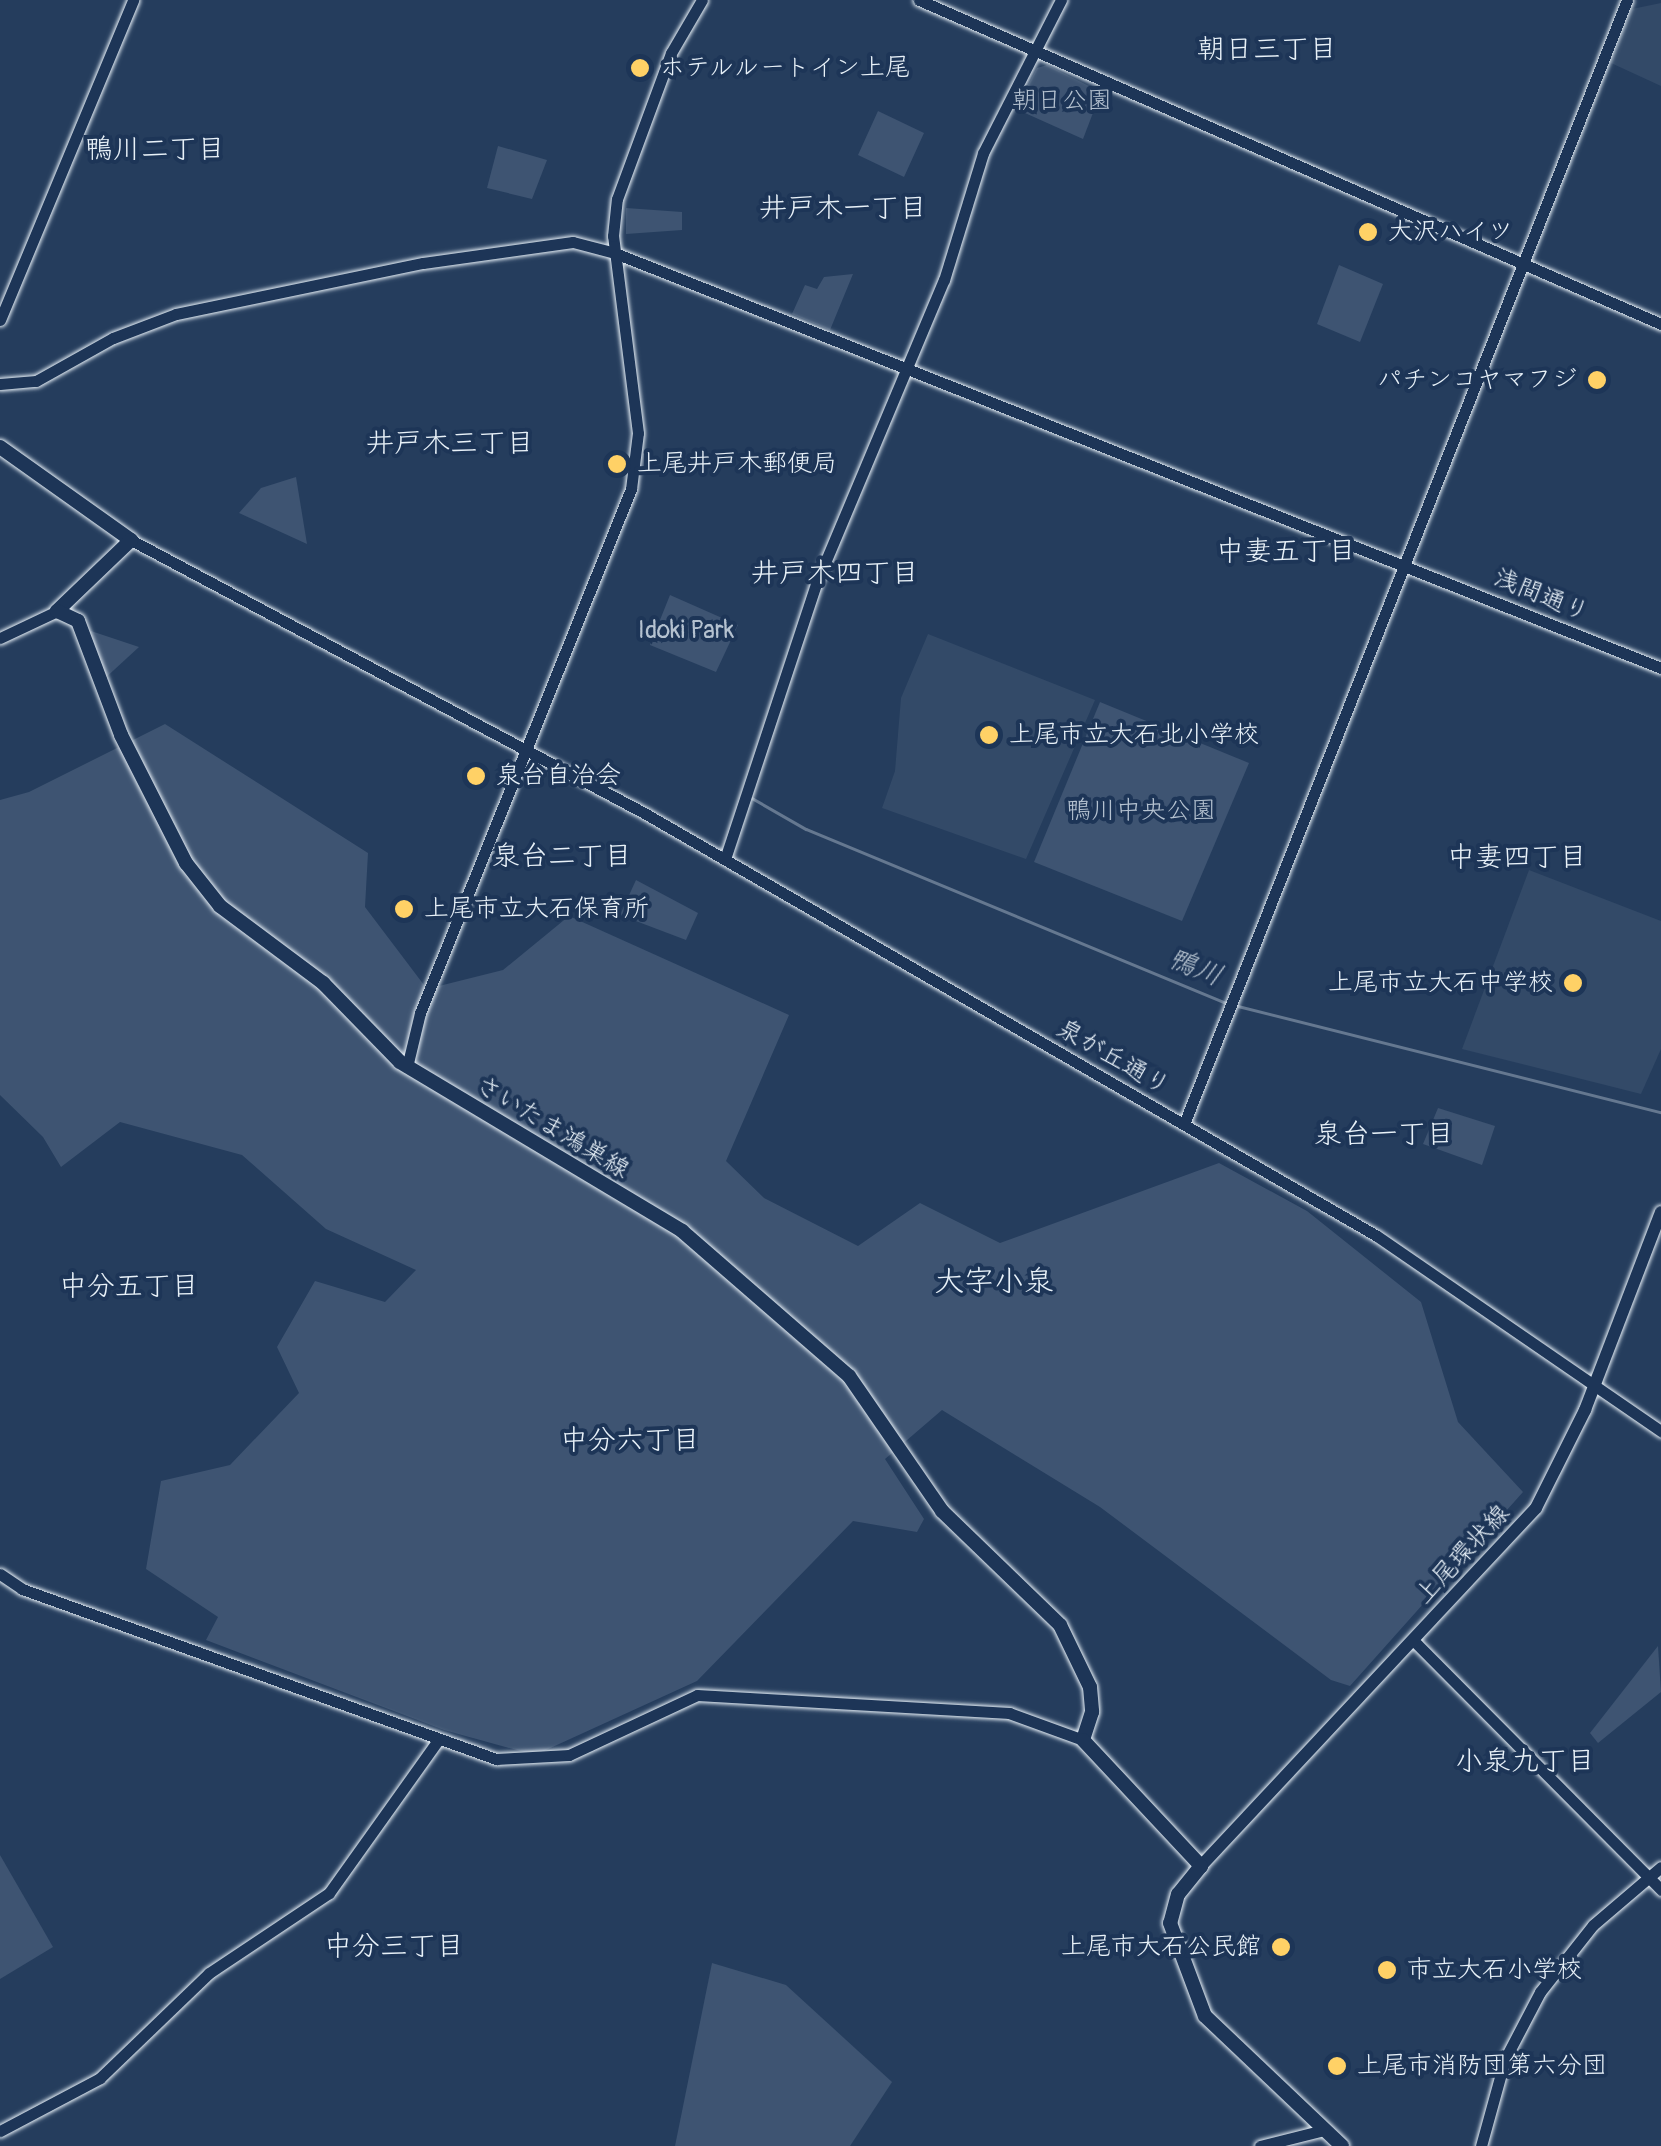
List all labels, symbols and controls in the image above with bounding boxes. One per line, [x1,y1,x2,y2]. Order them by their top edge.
district label: 朝日三丁目 [1197,33,1337,67]
place label: ホテルルートイン上尾 [660,53,911,83]
marker: ホテルルートイン上尾 [629,57,651,79]
park label: 朝日公園 [1012,86,1112,116]
district label: 鴨川二丁目 [85,133,225,167]
district label: 井戸木一丁目 [759,192,927,226]
place label: 大沢ハイツ [1388,217,1513,247]
marker: 大沢ハイツ [1357,221,1379,243]
place label: パチンコヤマフジ [1377,365,1577,395]
marker: パチンコヤマフジ [1586,369,1608,391]
district label: 井戸木三丁目 [366,427,534,461]
place label: 上尾井戸木郵便局 [637,449,837,479]
marker: 上尾井戸木郵便局 [606,453,628,475]
district label: 中妻五丁目 [1216,535,1356,569]
district label: 井戸木四丁目 [751,557,919,591]
street label: 浅間通り [1489,563,1593,629]
park label: Idoki Park [638,616,734,646]
place label: 上尾市立大石北小学校 [1009,720,1259,750]
marker: 上尾市立大石北小学校 [978,724,1000,746]
place label: 泉台自治会 [496,761,621,791]
marker: 泉台自治会 [465,765,487,787]
park label: 鴨川中央公園 [1066,796,1216,826]
district label: 泉台二丁目 [492,840,632,874]
district label: 中妻四丁目 [1447,841,1587,875]
place label: 上尾市立大石保育所 [424,894,649,924]
marker: 上尾市立大石保育所 [393,898,415,920]
water label: 鴨川 [1163,942,1227,994]
place label: 上尾市立大石中学校 [1328,968,1553,998]
marker: 上尾市立大石中学校 [1562,972,1584,994]
street label: 泉が丘通り [1051,1014,1175,1102]
street label: さいたま鴻巣線 [469,1070,635,1186]
district label: 泉台一丁目 [1314,1118,1454,1152]
district label: 大字小泉 [934,1264,1054,1300]
district label: 中分五丁目 [59,1270,199,1304]
district label: 中分六丁目 [560,1424,700,1458]
street label: 上尾環状線 [1409,1499,1517,1611]
district label: 小泉九丁目 [1455,1745,1595,1779]
district label: 中分三丁目 [324,1930,464,1964]
place label: 上尾市大石公民館 [1061,1932,1261,1962]
marker: 上尾市大石公民館 [1270,1936,1292,1958]
place label: 市立大石小学校 [1407,1955,1582,1985]
marker: 市立大石小学校 [1376,1959,1398,1981]
place label: 上尾市消防団第六分団 [1357,2051,1607,2081]
marker: 上尾市消防団第六分団 [1326,2055,1348,2077]

